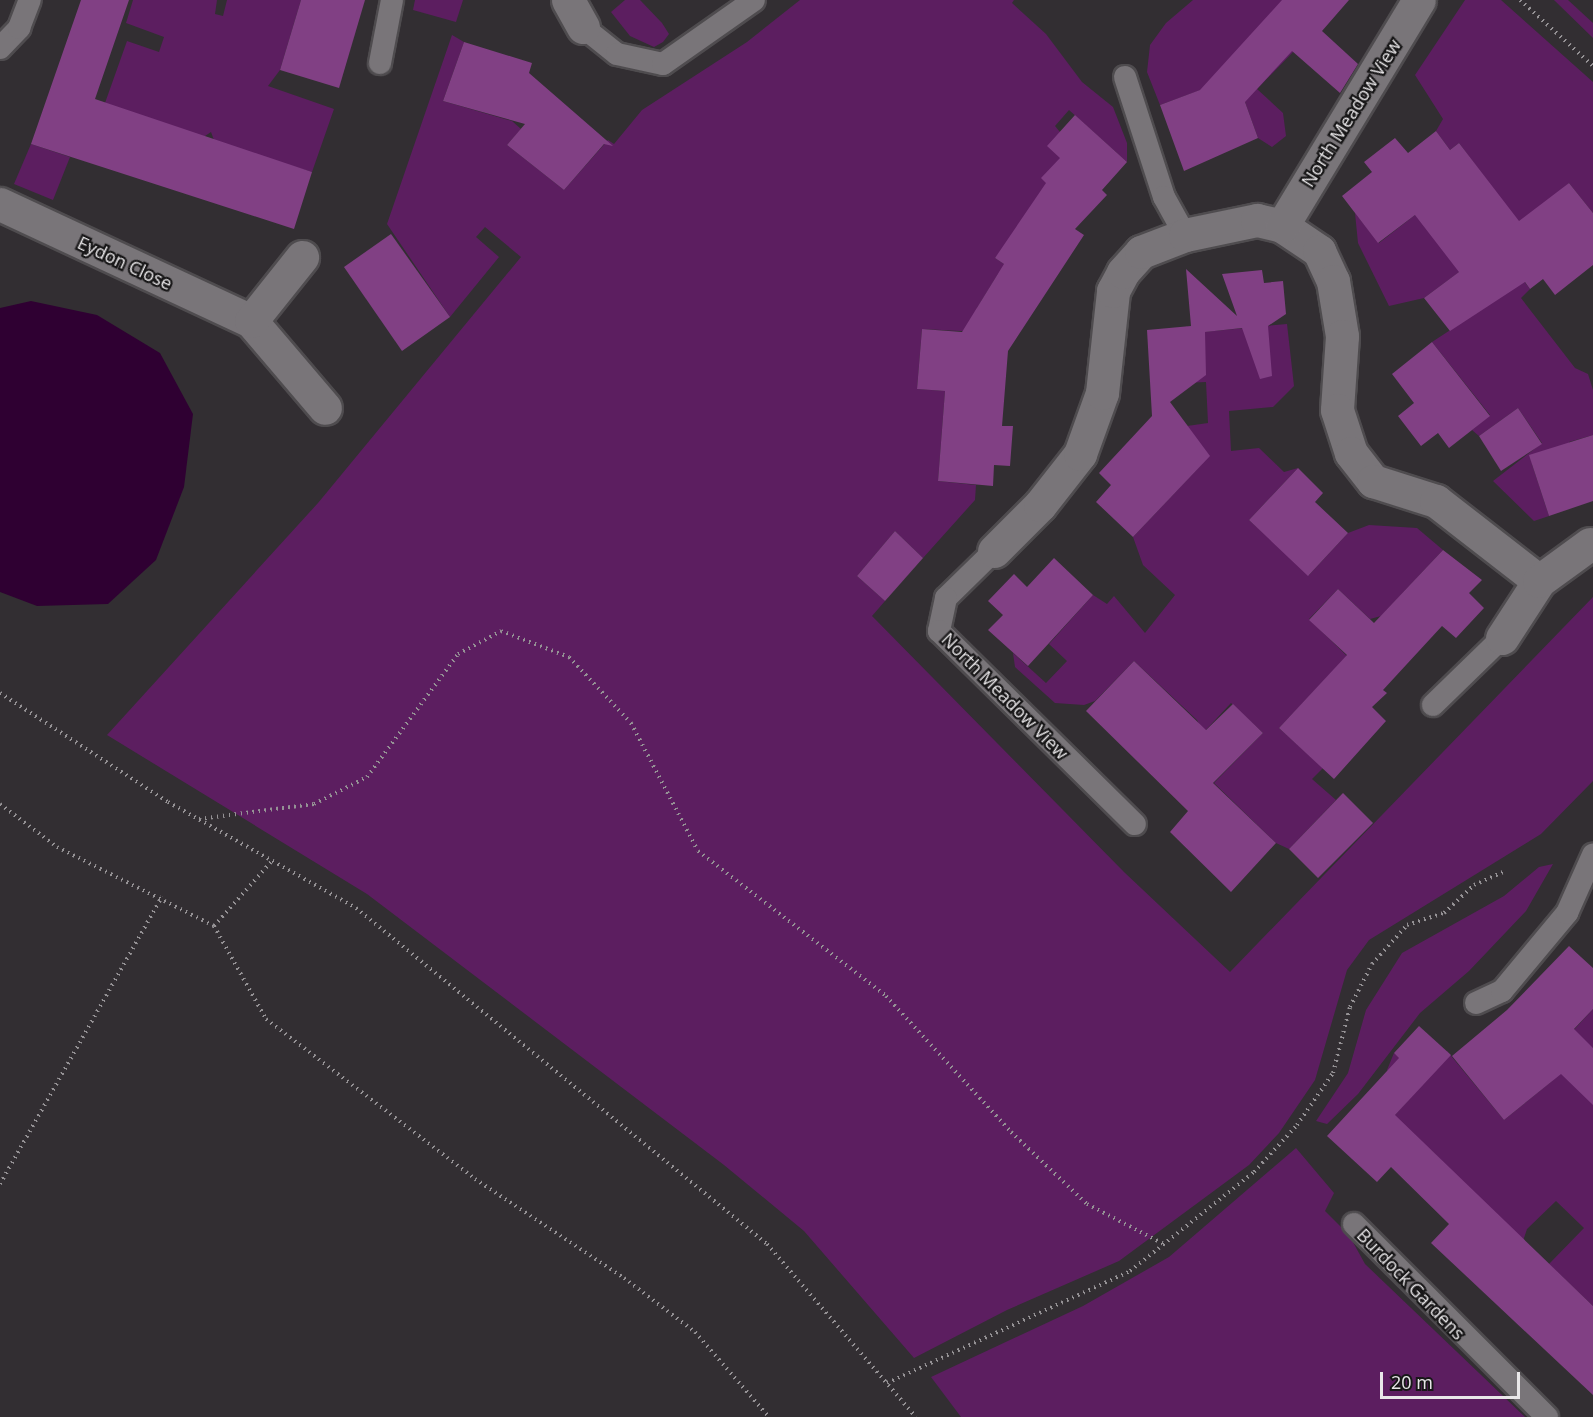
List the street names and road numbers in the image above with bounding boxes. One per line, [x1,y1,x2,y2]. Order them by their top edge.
street label: North Meadow View [1297,35,1405,191]
street label: Eydon Close [74,232,176,294]
street label: North Meadow View [937,628,1073,764]
street label: Burdock Gardens [1353,1224,1469,1344]

